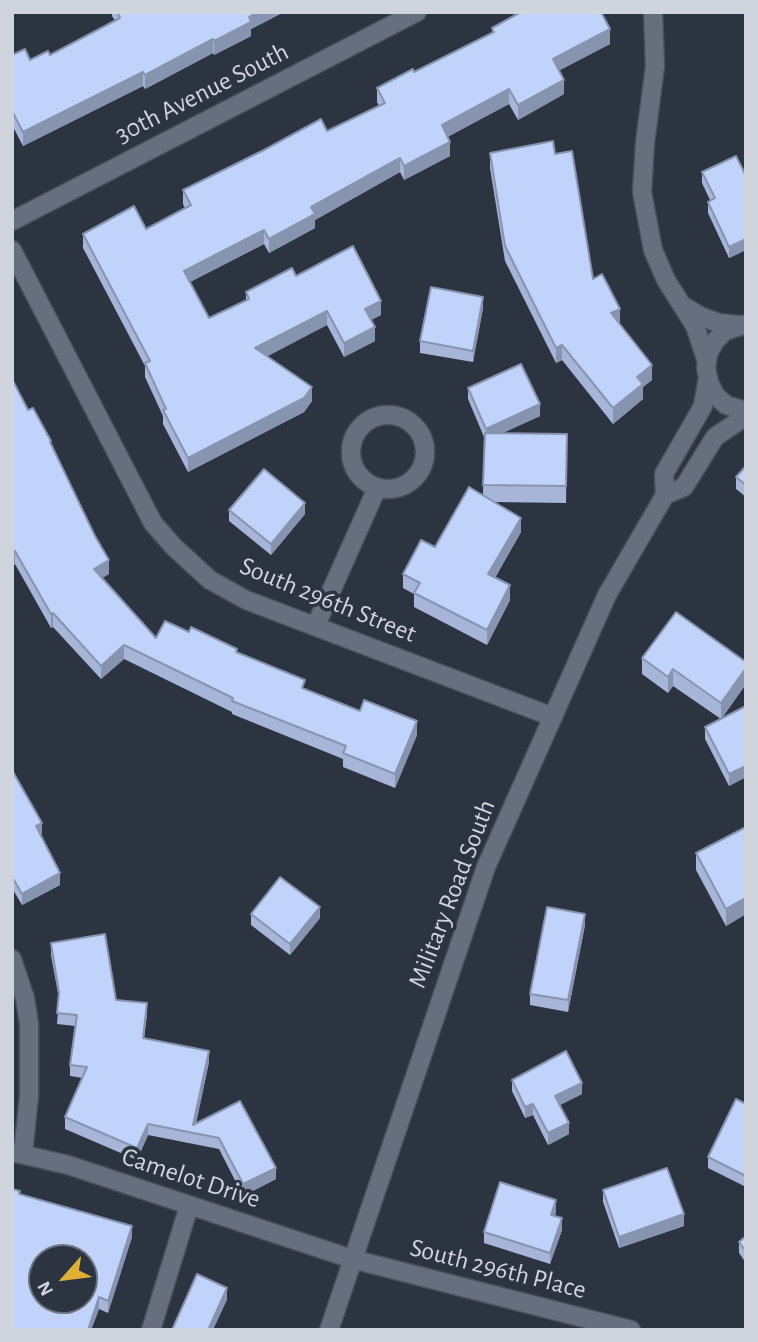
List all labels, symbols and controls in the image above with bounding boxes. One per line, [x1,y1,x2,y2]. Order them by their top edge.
street label: 30th Avenue South [110,36,294,150]
street label: South 296th Street [235,550,421,650]
street label: Military Road South [402,795,502,993]
street label: Camelot Drive [118,1141,264,1215]
street label: South 296th Place [407,1232,589,1306]
north arrow [28,1244,98,1314]
text: N [34,1278,57,1298]

